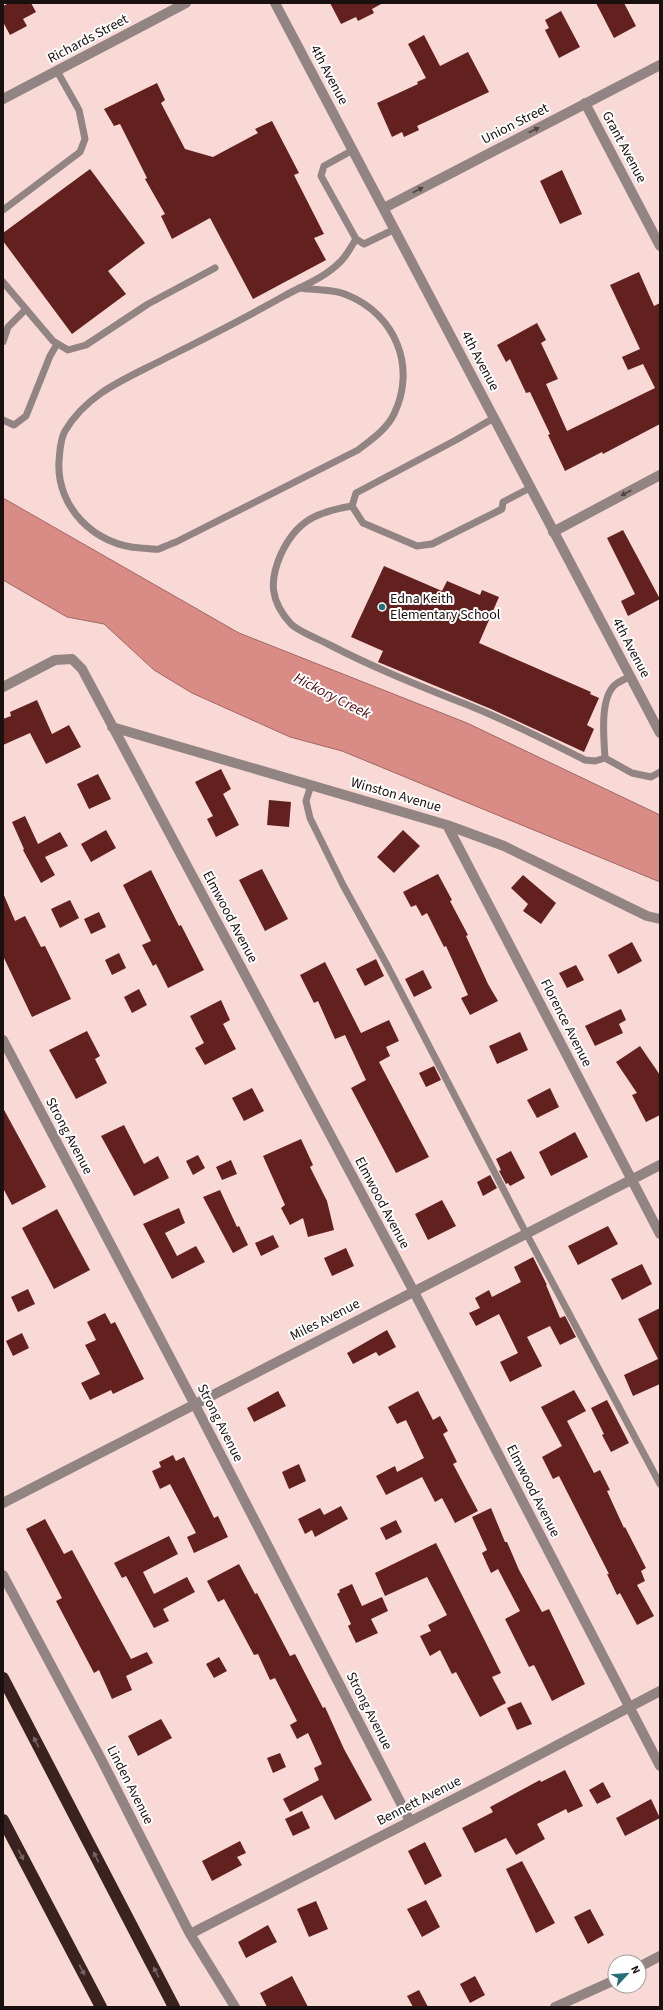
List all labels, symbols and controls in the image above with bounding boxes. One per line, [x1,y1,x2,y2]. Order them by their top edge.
street label: Richards Street [44,9,132,69]
street label: 4th Avenue [305,41,353,109]
street label: Union Street [478,98,552,150]
street label: Grant Avenue [597,108,651,186]
one-way arrow [528,127,540,133]
one-way arrow [413,186,424,193]
street label: 4th Avenue [456,327,504,395]
one-way arrow [620,490,631,497]
place label: Edna Keith Elementary School [390,589,501,625]
marker: Edna Keith Elementary School [377,602,387,612]
street label: 4th Avenue [607,614,655,682]
water label: Hickory Creek [290,668,375,725]
street label: Winston Avenue [348,773,444,818]
street label: Elmwood Avenue [197,868,263,967]
street label: Florence Avenue [535,976,597,1071]
street label: Strong Avenue [40,1094,98,1178]
street label: Elmwood Avenue [349,1154,415,1253]
street label: Miles Avenue [287,1294,363,1346]
street label: Strong Avenue [192,1381,248,1465]
street label: Elmwood Avenue [501,1441,565,1541]
street label: Strong Avenue [341,1669,397,1753]
one-way arrow [33,1736,39,1747]
street label: Linden Avenue [102,1742,159,1828]
street label: Bennett Avenue [373,1771,465,1831]
one-way arrow [18,1849,24,1861]
one-way arrow [93,1851,99,1863]
north arrow [607,1954,647,1994]
text: N [627,1963,644,1976]
one-way arrow [78,1964,85,1976]
one-way arrow [153,1967,159,1978]

